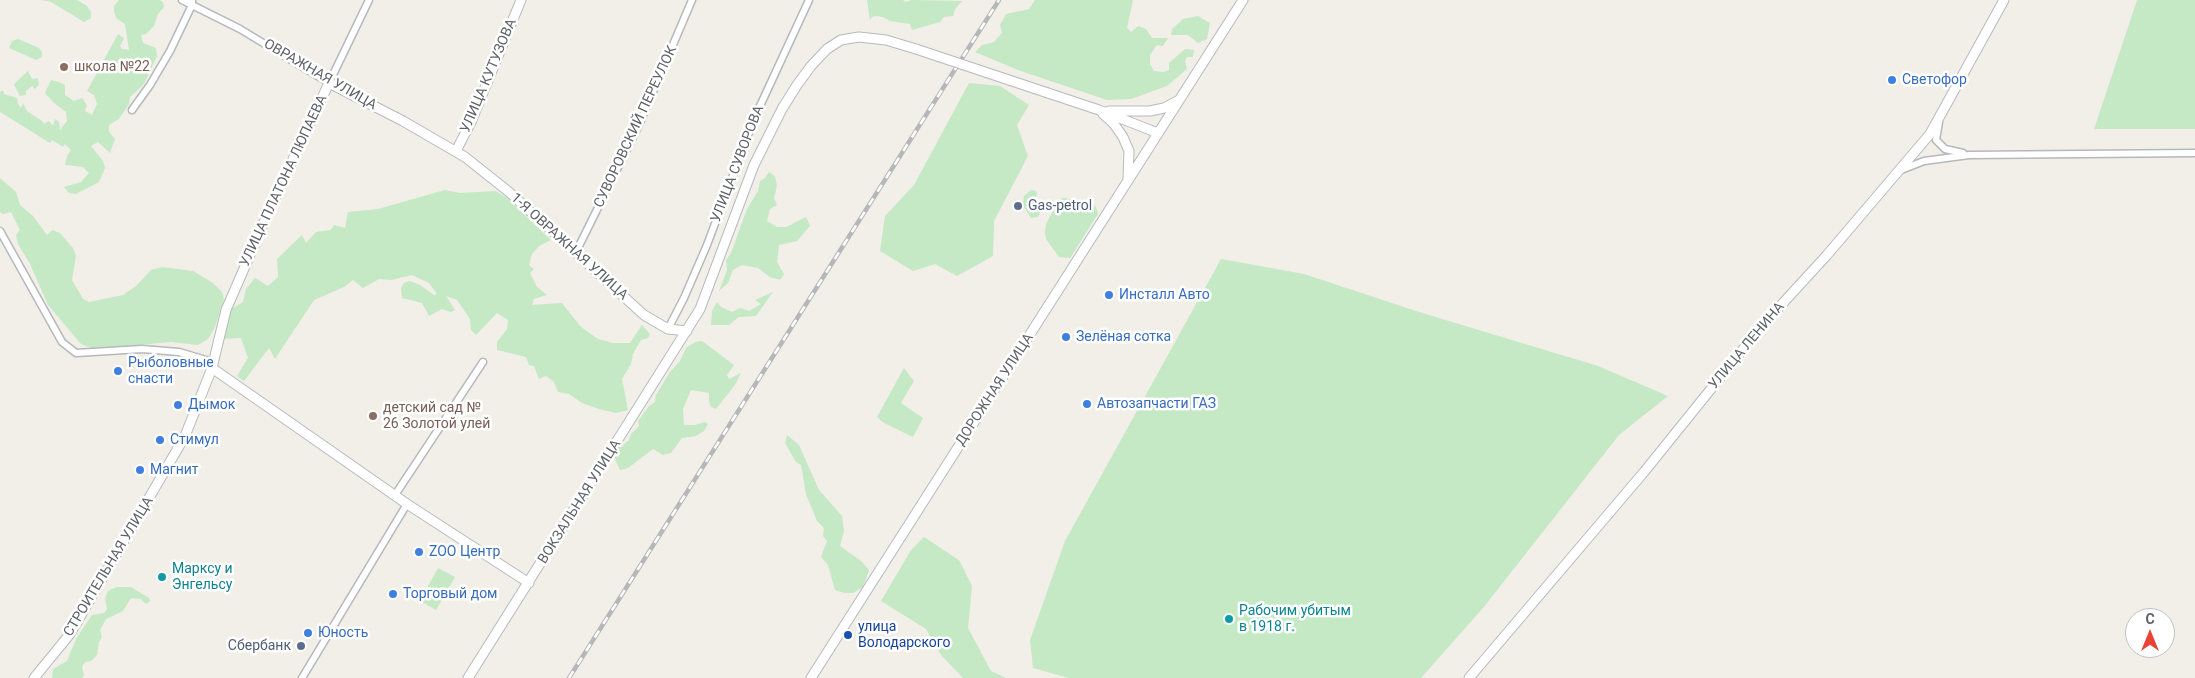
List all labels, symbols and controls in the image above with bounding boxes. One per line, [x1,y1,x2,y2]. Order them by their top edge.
street label: УЛИЦА КУТУЗОВА [457,16,521,136]
street label: ОВРАЖНАЯ УЛИЦА [261,36,379,114]
street label: СУВОРОВСКИЙ ПЕРЕУЛОК [591,43,681,211]
place label: школа №22 [74,59,150,75]
marker: школа №22 [58,61,70,73]
place label: Светофор [1902,72,1967,88]
marker: Светофор [1886,74,1898,86]
street label: УЛИЦА ПЛАТОНА ЛЮПАЕВА [237,93,331,269]
street label: УЛИЦА СУВОРОВА [708,103,768,225]
street label: 1-Я ОВРАЖНАЯ УЛИЦА [507,190,631,304]
place label: Gas-petrol [1028,198,1092,214]
marker: Gas-petrol [1012,200,1024,212]
place label: Инсталл Авто [1119,287,1210,303]
marker: Инсталл Авто [1103,289,1115,301]
street label: УЛИЦА ЛЕНИНА [1706,299,1788,393]
place label: Зелёная сотка [1076,329,1171,345]
street label: ДОРОЖНАЯ УЛИЦА [952,331,1038,449]
marker: Зелёная сотка [1060,331,1072,343]
place label: Рыболовные снасти [128,355,214,388]
marker: Рыболовные снасти [112,365,124,377]
place label: Автозапчасти ГАЗ [1097,396,1216,412]
place label: Дымок [188,397,235,413]
marker: Автозапчасти ГАЗ [1081,398,1093,410]
marker: Дымок [172,399,184,411]
place label: детский сад № 26 Золотой улей [383,400,490,432]
marker: детский сад № 26 Золотой улей [367,410,379,422]
place label: Стимул [170,432,219,448]
marker: Стимул [154,434,166,446]
street label: ВОКЗАЛЬНАЯ УЛИЦА [535,437,625,567]
place label: Магнит [150,462,199,478]
marker: Магнит [134,464,146,476]
street label: СТРОИТЕЛЬНАЯ УЛИЦА [61,494,157,640]
place label: ZOO Центр [429,544,500,560]
marker: ZOO Центр [413,546,425,558]
place label: Марксу и Энгельсу [172,561,233,594]
marker: Марксу и Энгельсу [156,571,168,583]
place label: Торговый дом [403,586,497,602]
marker: Торговый дом [387,588,399,600]
place label: Рабочим убитым в 1918 г. [1239,603,1351,636]
north arrow [2125,608,2175,658]
text: С [2145,611,2155,627]
marker: Рабочим убитым в 1918 г. [1223,613,1235,625]
place label: улица Володарского [858,619,951,652]
place label: Юность [318,625,368,641]
marker: Юность [302,627,314,639]
marker: улица Володарского [842,629,854,641]
place label: Сбербанк [228,638,291,654]
marker: Сбербанк [295,640,307,652]

